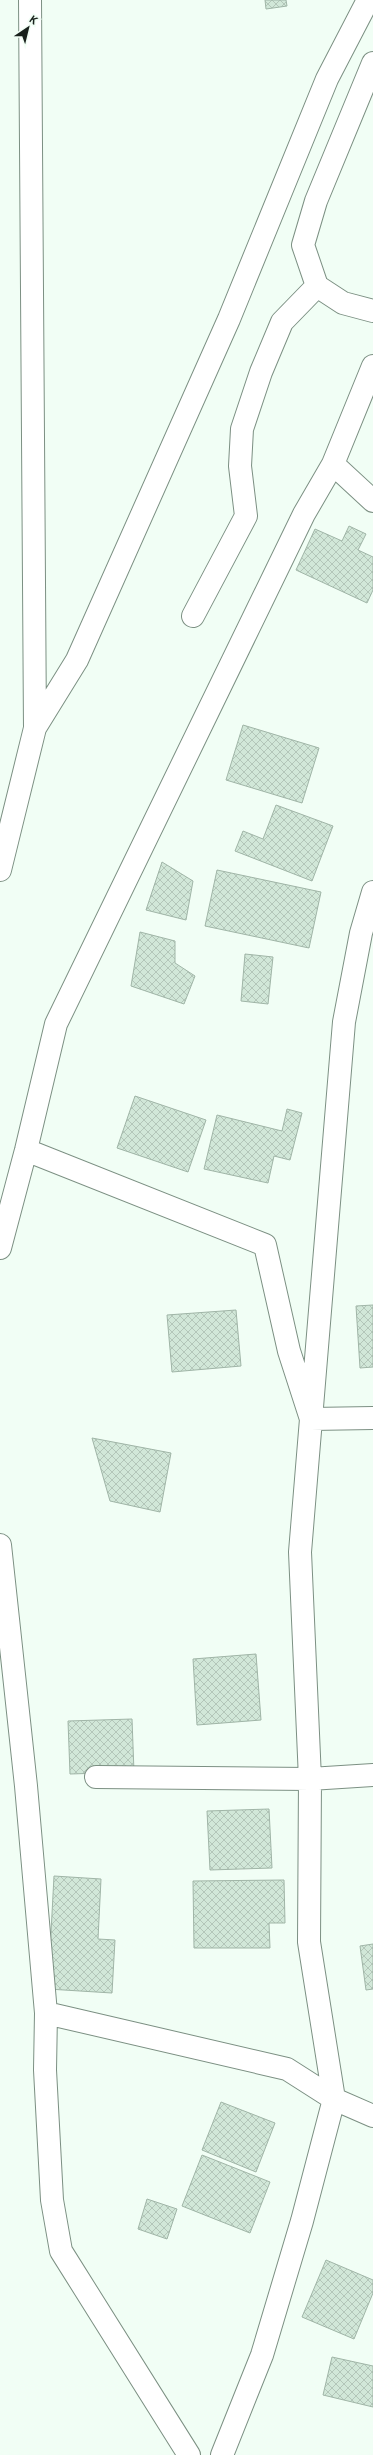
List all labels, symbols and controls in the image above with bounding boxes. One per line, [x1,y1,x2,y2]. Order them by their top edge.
north arrow [8,8,48,48]
text: K [27,12,41,28]

